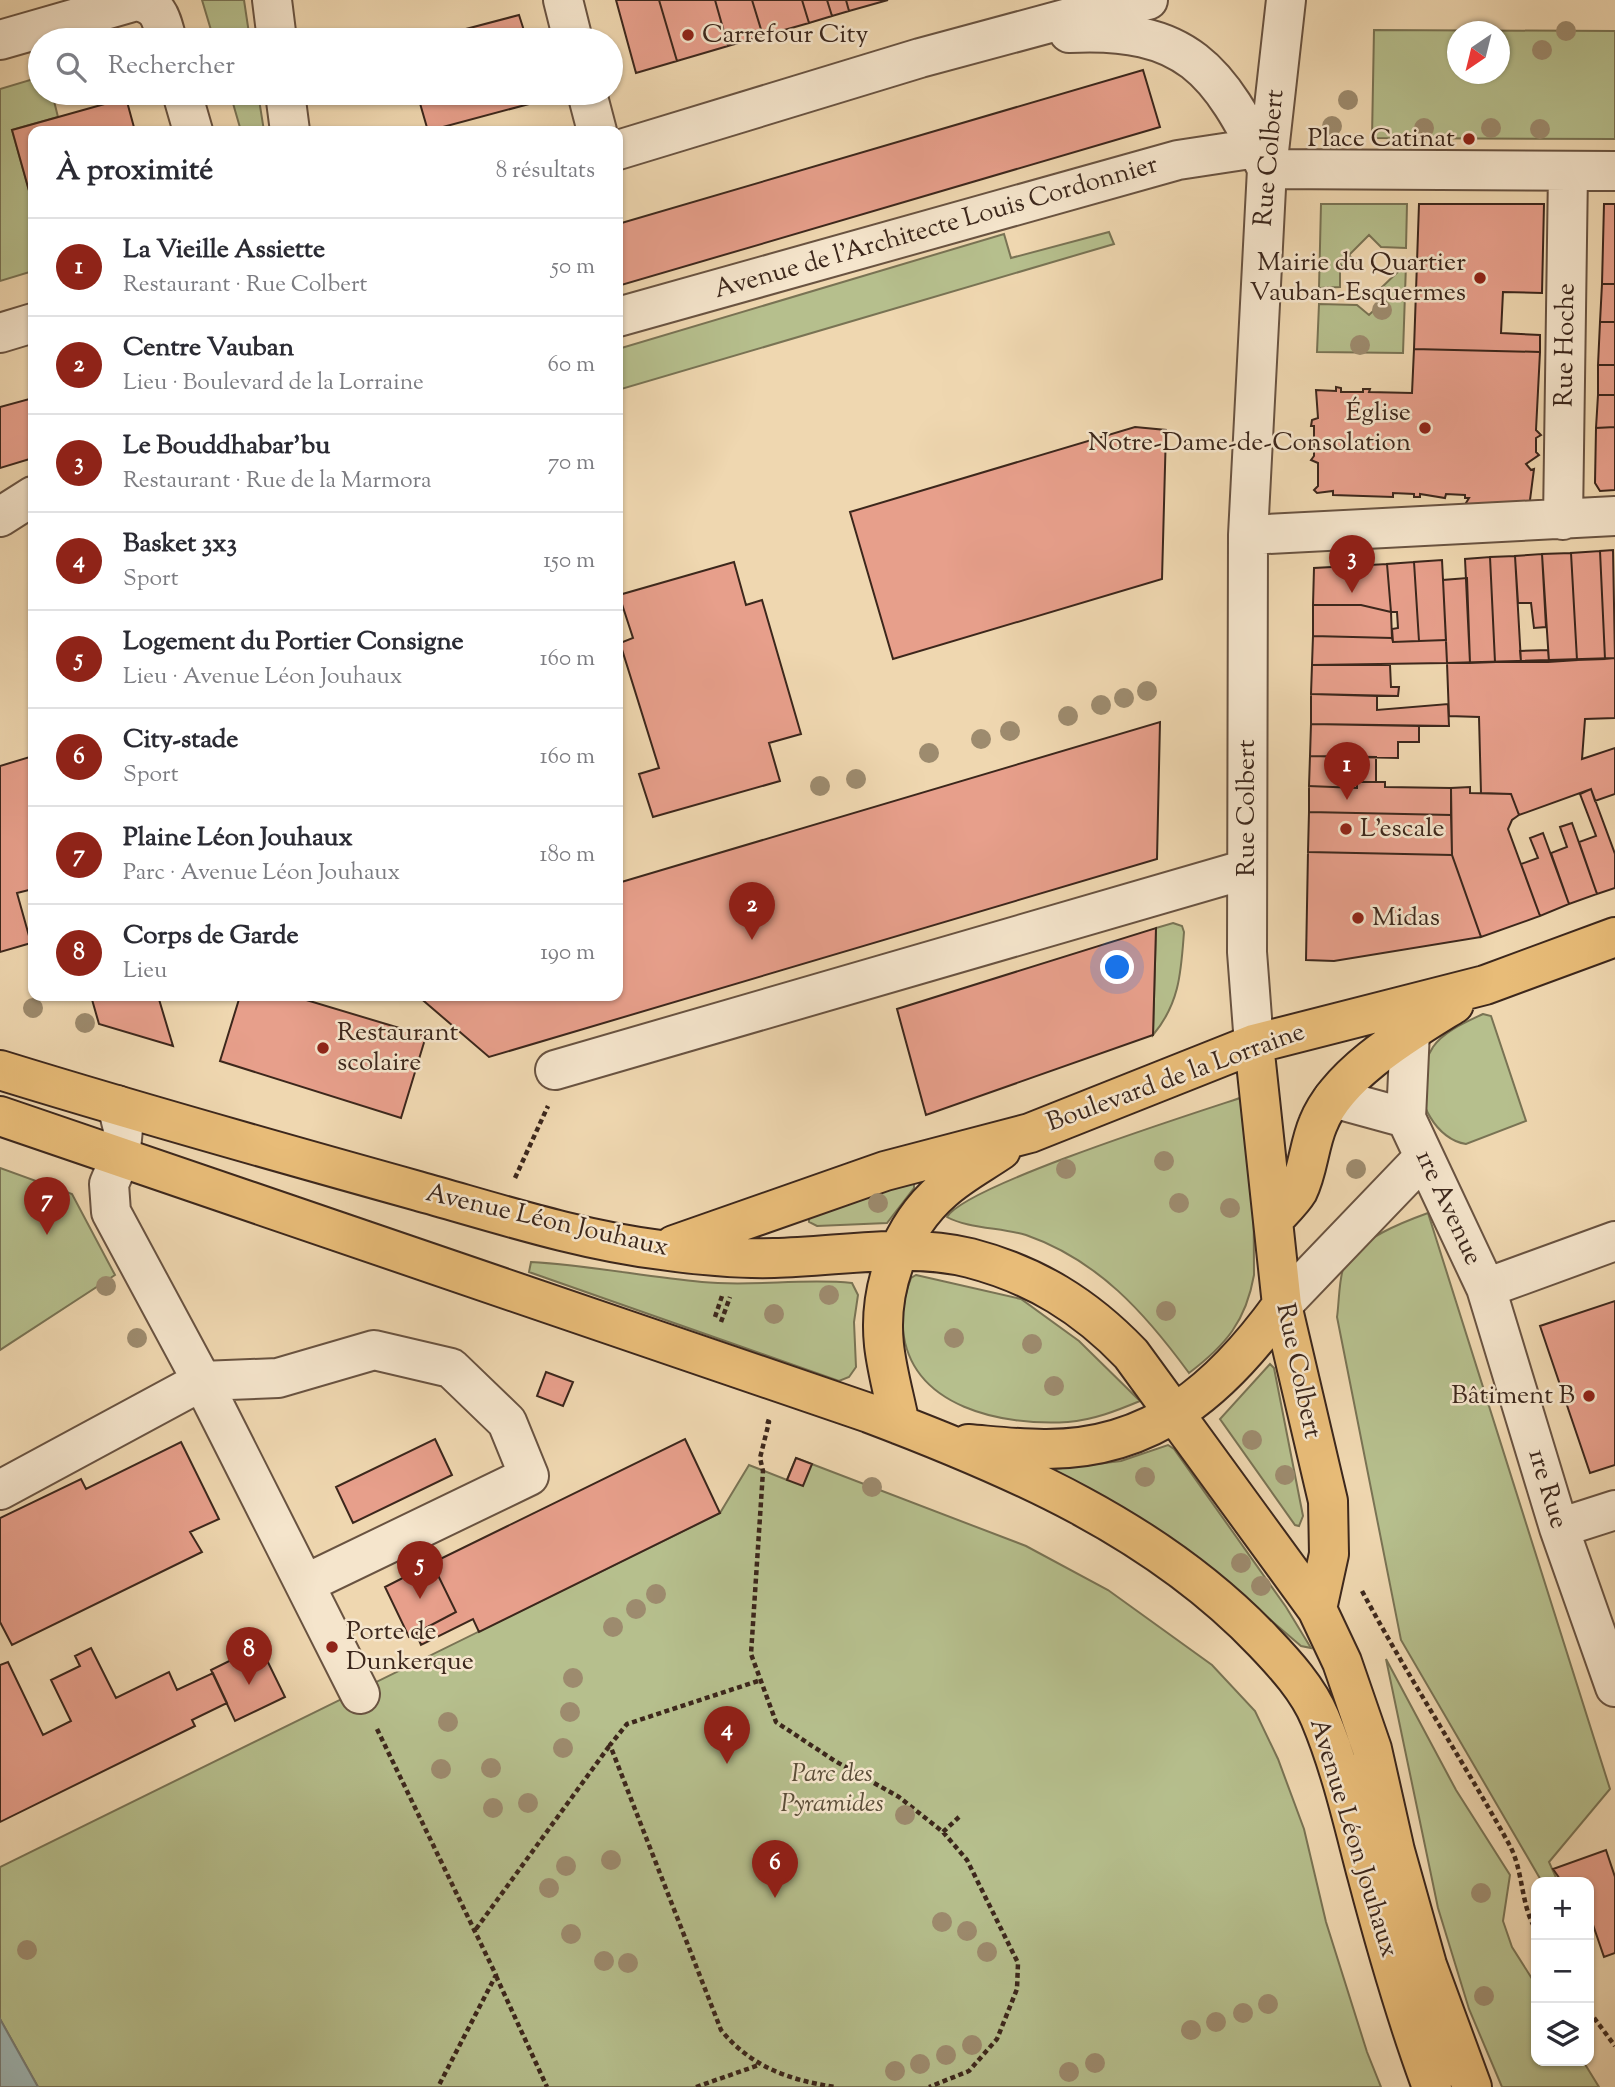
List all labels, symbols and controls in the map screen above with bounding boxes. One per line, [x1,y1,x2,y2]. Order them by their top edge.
place label: Carrefour City [702,17,869,54]
north arrow [1447,21,1510,84]
marker: Carrefour City [680,27,696,43]
search box [28,28,623,105]
icon: search [52,48,90,86]
text: Rechercher [108,48,235,85]
street label: Rue Colbert [1246,88,1294,228]
place label: Place Catinat [1307,121,1455,158]
marker: Place Catinat [1461,131,1477,147]
street label: Avenue de l'Architecte Louis Cordonnier [710,147,1162,309]
text: À proximité [56,150,213,193]
text: 8 résultats [496,155,595,188]
text: La Vieille Assiette [123,232,325,269]
place label: Mairie du Quartier Vauban-Esquermes [1249,245,1466,312]
text: 1 [75,251,83,284]
text: 50 m [551,251,595,284]
text: Restaurant · Rue Colbert [123,269,368,302]
marker: Mairie du Quartier Vauban-Esquermes [1472,270,1488,286]
street label: Rue Hoche [1546,283,1586,407]
text: Centre Vauban [123,330,294,367]
text: 2 [74,349,84,382]
text: 60 m [547,349,595,382]
text: Lieu · Boulevard de la Lorraine [123,367,424,400]
place label: Église Notre-Dame-de-Consolation [1088,395,1411,462]
marker: Église Notre-Dame-de-Consolation [1417,420,1433,436]
text: Le Bouddhabar'bu [123,428,330,465]
text: 3 [74,447,84,480]
text: 70 m [548,447,595,480]
text: Restaurant · Rue de la Marmora [123,465,432,498]
text: Basket 3x3 [123,526,237,563]
pin: 3 [1329,535,1375,593]
text: 4 [73,545,85,578]
text: 150 m [543,545,595,578]
text: Sport [123,563,179,596]
text: Logement du Portier Consigne [123,624,464,661]
text: 5 [75,643,83,676]
text: 160 m [540,643,595,676]
text: Lieu · Avenue Léon Jouhaux [123,661,402,694]
text: City-stade [123,722,238,759]
street label: Rue Colbert [1229,739,1266,877]
text: 6 [73,741,85,774]
text: 160 m [540,741,595,774]
pin: 1 [1324,742,1370,800]
text: Sport [123,759,179,792]
place label: L'escale [1360,811,1445,848]
text: Plaine Léon Jouhaux [123,820,353,857]
marker: L'escale [1338,821,1354,837]
text: 7 [73,839,85,872]
text: 180 m [540,839,595,872]
text: Parc · Avenue Léon Jouhaux [123,857,400,890]
pin: 2 [729,882,775,940]
place label: Midas [1372,900,1440,937]
marker: Midas [1350,910,1366,926]
text: Corps de Garde [123,918,299,955]
text: 8 [73,937,85,970]
text: 190 m [540,937,595,970]
your location [1100,950,1134,984]
text: Lieu [123,955,167,988]
street label: Boulevard de la Lorraine [1042,1014,1310,1142]
place label: Restaurant scolaire [337,1015,459,1082]
marker: Restaurant scolaire [315,1040,331,1056]
street label: 1re Avenue [1405,1144,1491,1272]
street label: Avenue Léon Jouhaux [422,1175,672,1267]
pin: 7 [24,1177,70,1235]
street label: Rue Colbert [1266,1300,1330,1442]
place label: Bâtiment B [1451,1378,1575,1415]
marker: Bâtiment B [1581,1388,1597,1404]
street label: 1re Rue [1517,1445,1577,1533]
pin: 5 [397,1541,443,1599]
place label: Porte de Dunkerque [346,1614,474,1681]
pin: 8 [226,1627,272,1685]
marker: Porte de Dunkerque [324,1639,340,1655]
pin: 4 [704,1706,750,1764]
street label: Avenue Léon Jouhaux [1299,1714,1407,1962]
park label: Parc des Pyramides [780,1756,884,1823]
pin: 6 [752,1840,798,1898]
map controls [1531,1877,1594,2066]
button: + [1531,1877,1594,1940]
button: − [1531,1940,1594,2003]
button: layers [1531,2003,1594,2066]

